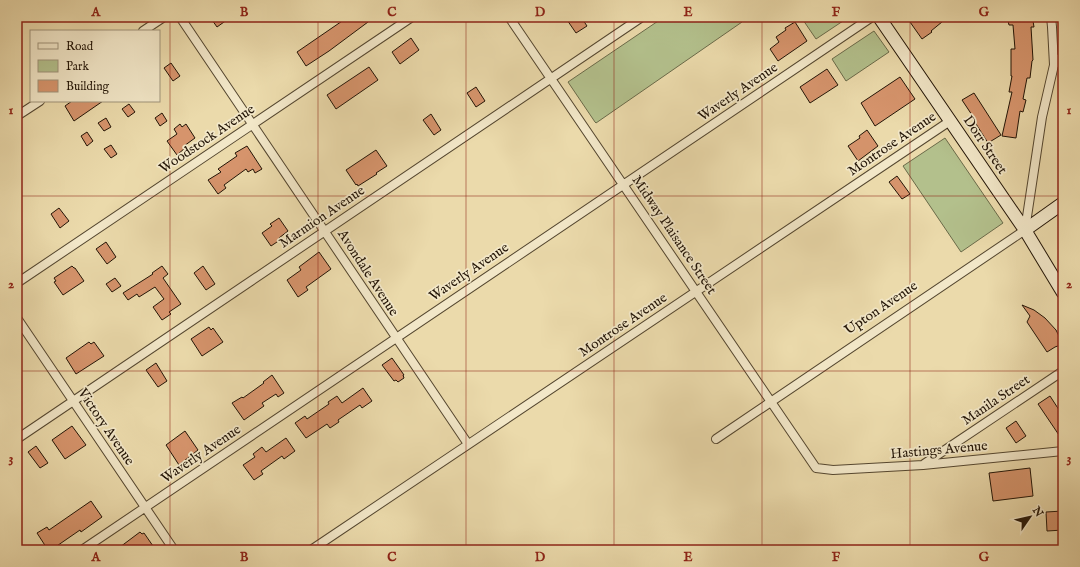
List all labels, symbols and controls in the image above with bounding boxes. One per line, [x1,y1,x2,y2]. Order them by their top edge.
text: A [91,4,102,21]
text: B [240,4,249,21]
text: C [387,4,397,21]
text: D [535,4,546,21]
text: E [683,4,693,21]
text: F [832,4,841,21]
text: G [979,4,990,21]
legend [30,30,160,102]
text: Road [66,39,94,54]
street label: Waverly Avenue [695,58,782,125]
text: Park [66,59,89,74]
text: Building [66,79,110,94]
street label: Woodstock Avenue [156,100,259,178]
text: 1 [9,102,14,119]
text: 1 [1067,102,1072,119]
street label: Montrose Avenue [844,108,940,180]
street label: Dorr Street [959,112,1011,178]
street label: Midway Plaisance Street [627,172,721,298]
street label: Marmion Avenue [276,181,369,252]
street label: Avondale Avenue [333,225,403,320]
street label: Waverly Avenue [426,238,513,305]
text: 2 [8,276,14,293]
text: 2 [1066,276,1072,293]
street label: Upton Avenue [841,277,922,339]
street label: Montrose Avenue [575,289,671,361]
street label: Manila Street [959,371,1034,429]
street label: Victory Avenue [73,384,139,469]
street label: Waverly Avenue [158,420,245,487]
street label: Hastings Avenue [890,437,989,463]
text: 3 [9,450,14,467]
text: 3 [1067,450,1072,467]
north arrow [1010,497,1050,537]
text: N [1028,503,1046,520]
text: A [91,549,102,566]
text: B [240,549,249,566]
text: C [387,549,397,566]
text: D [535,549,546,566]
text: E [683,549,693,566]
text: F [832,549,841,566]
text: G [979,549,990,566]

